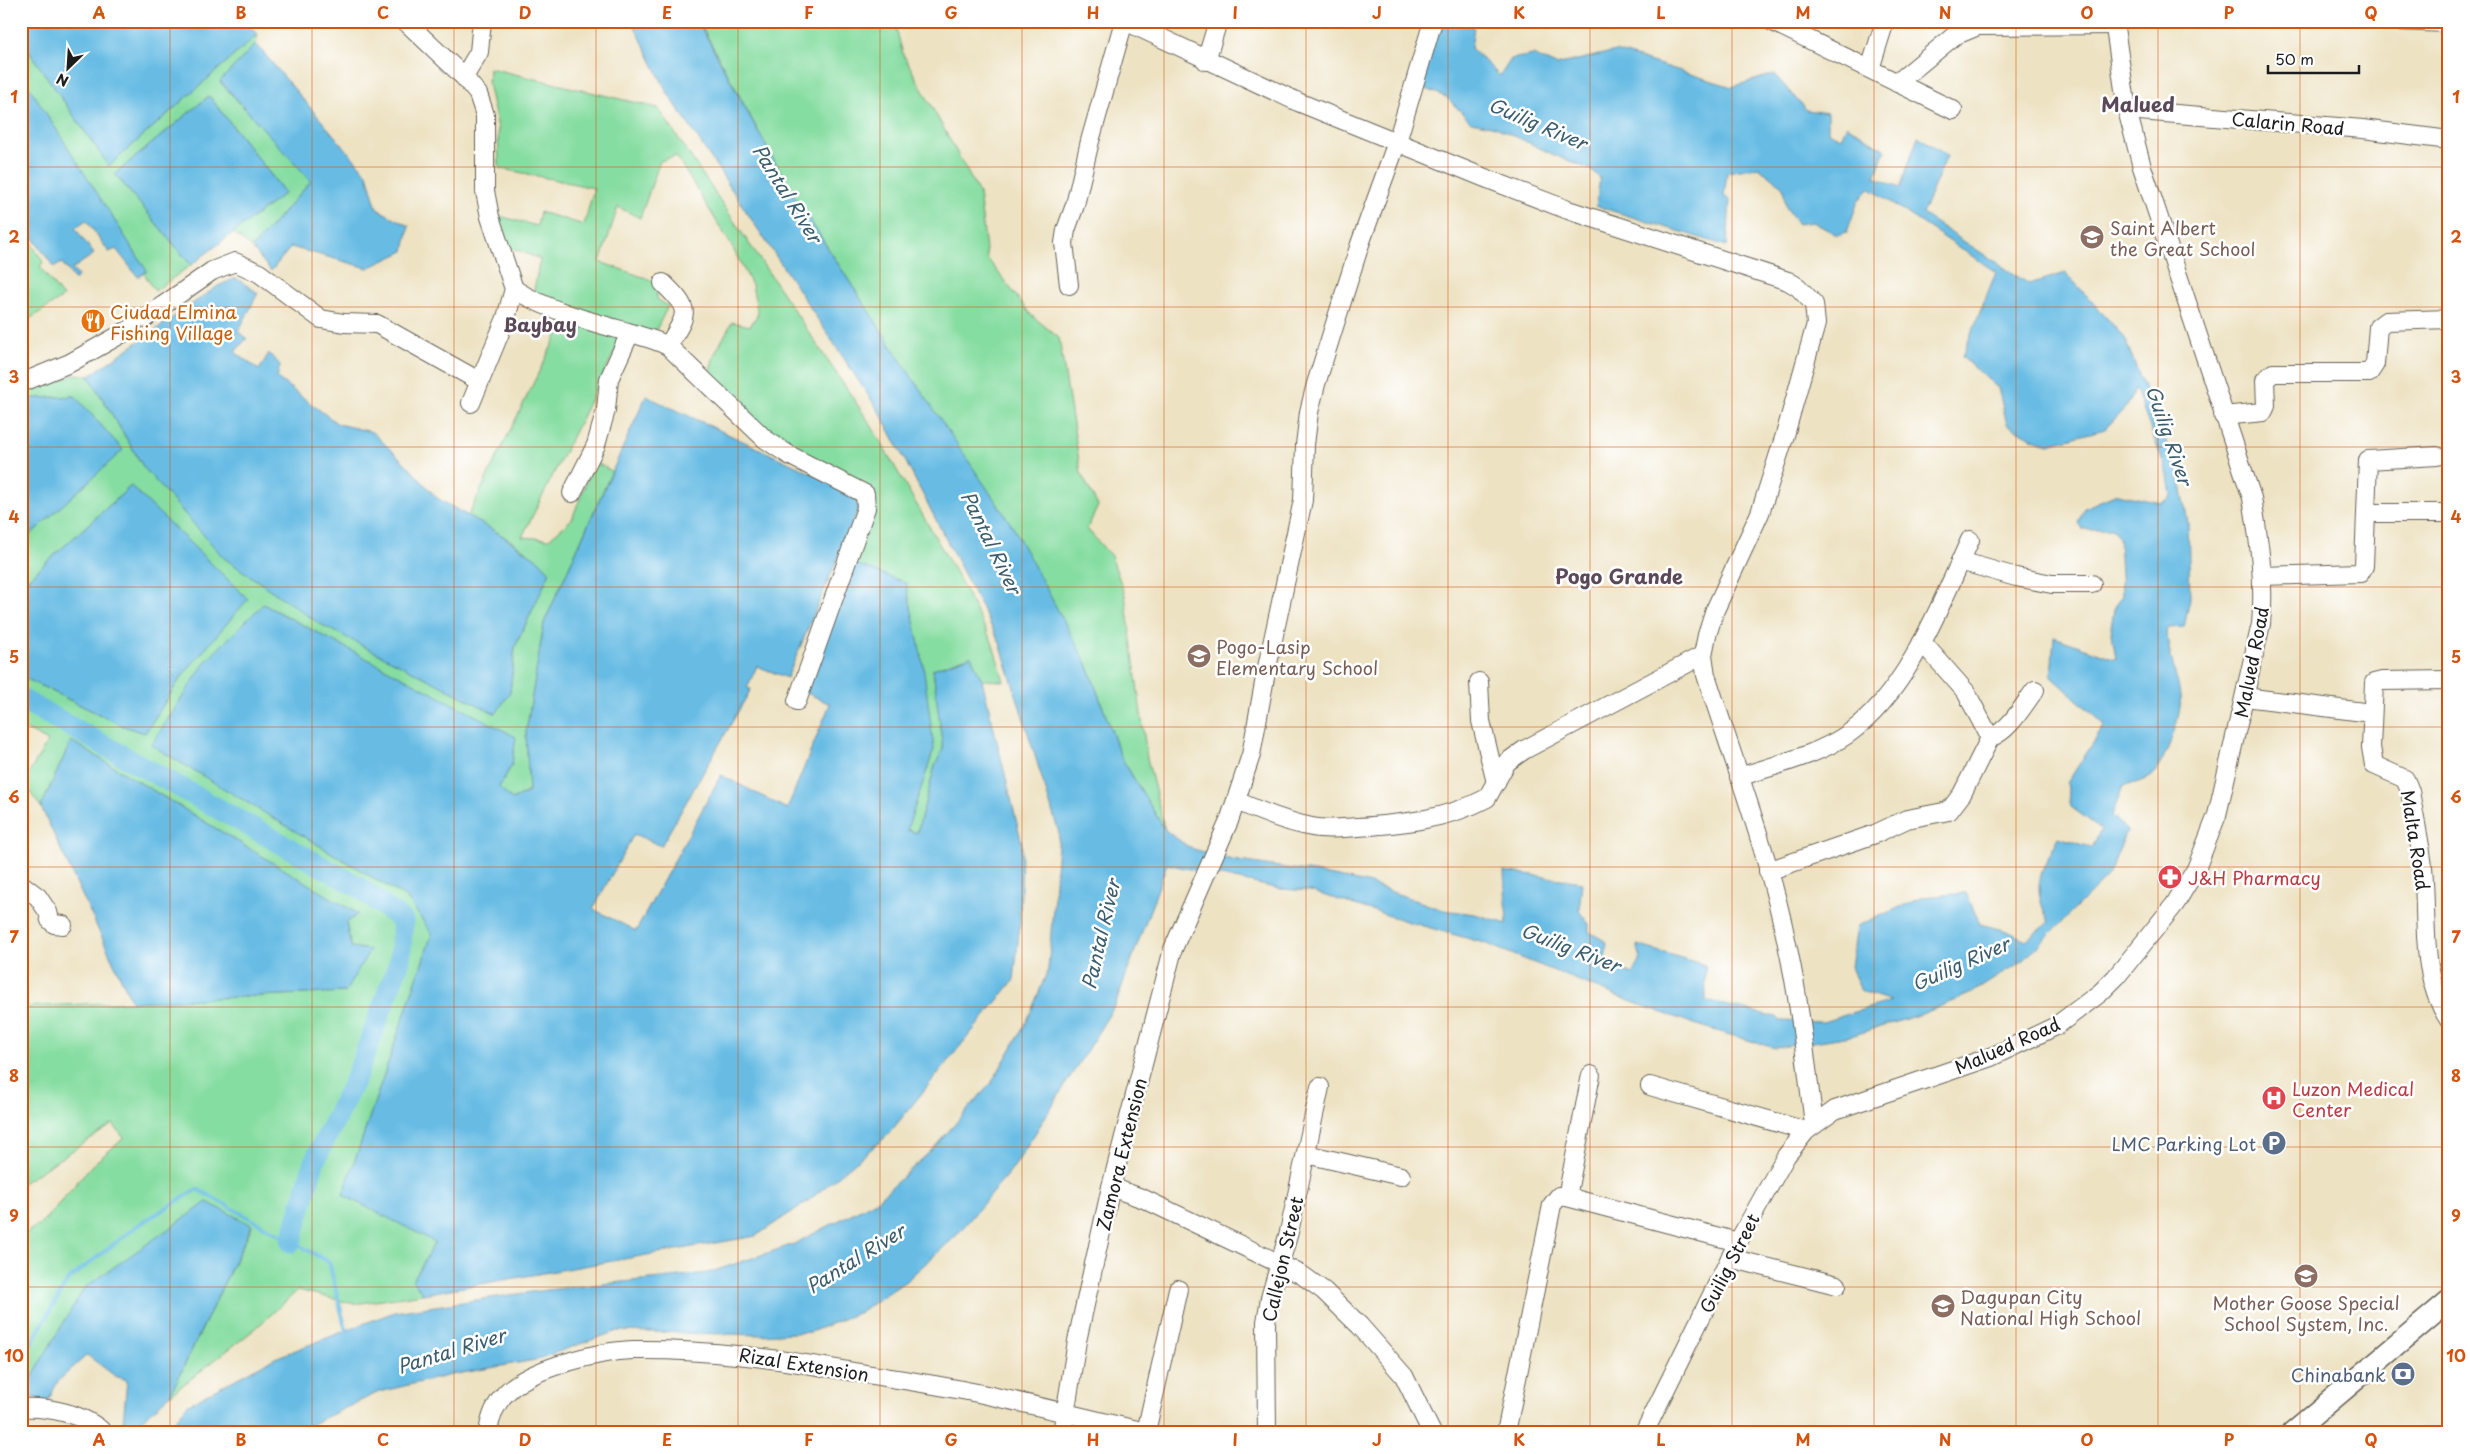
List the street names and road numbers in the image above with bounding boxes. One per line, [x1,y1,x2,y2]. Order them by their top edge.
street label: Calarin Road [2230,105,2346,141]
street label: Malued Road [2227,604,2275,720]
street label: Malta Road [2395,788,2437,892]
street label: Malued Road [1950,1010,2064,1080]
street label: Zamora Extension [1089,1075,1153,1233]
street label: Callejon Street [1254,1194,1310,1324]
street label: Guilig Street [1692,1208,1766,1318]
street label: Rizal Extension [737,1340,871,1388]

